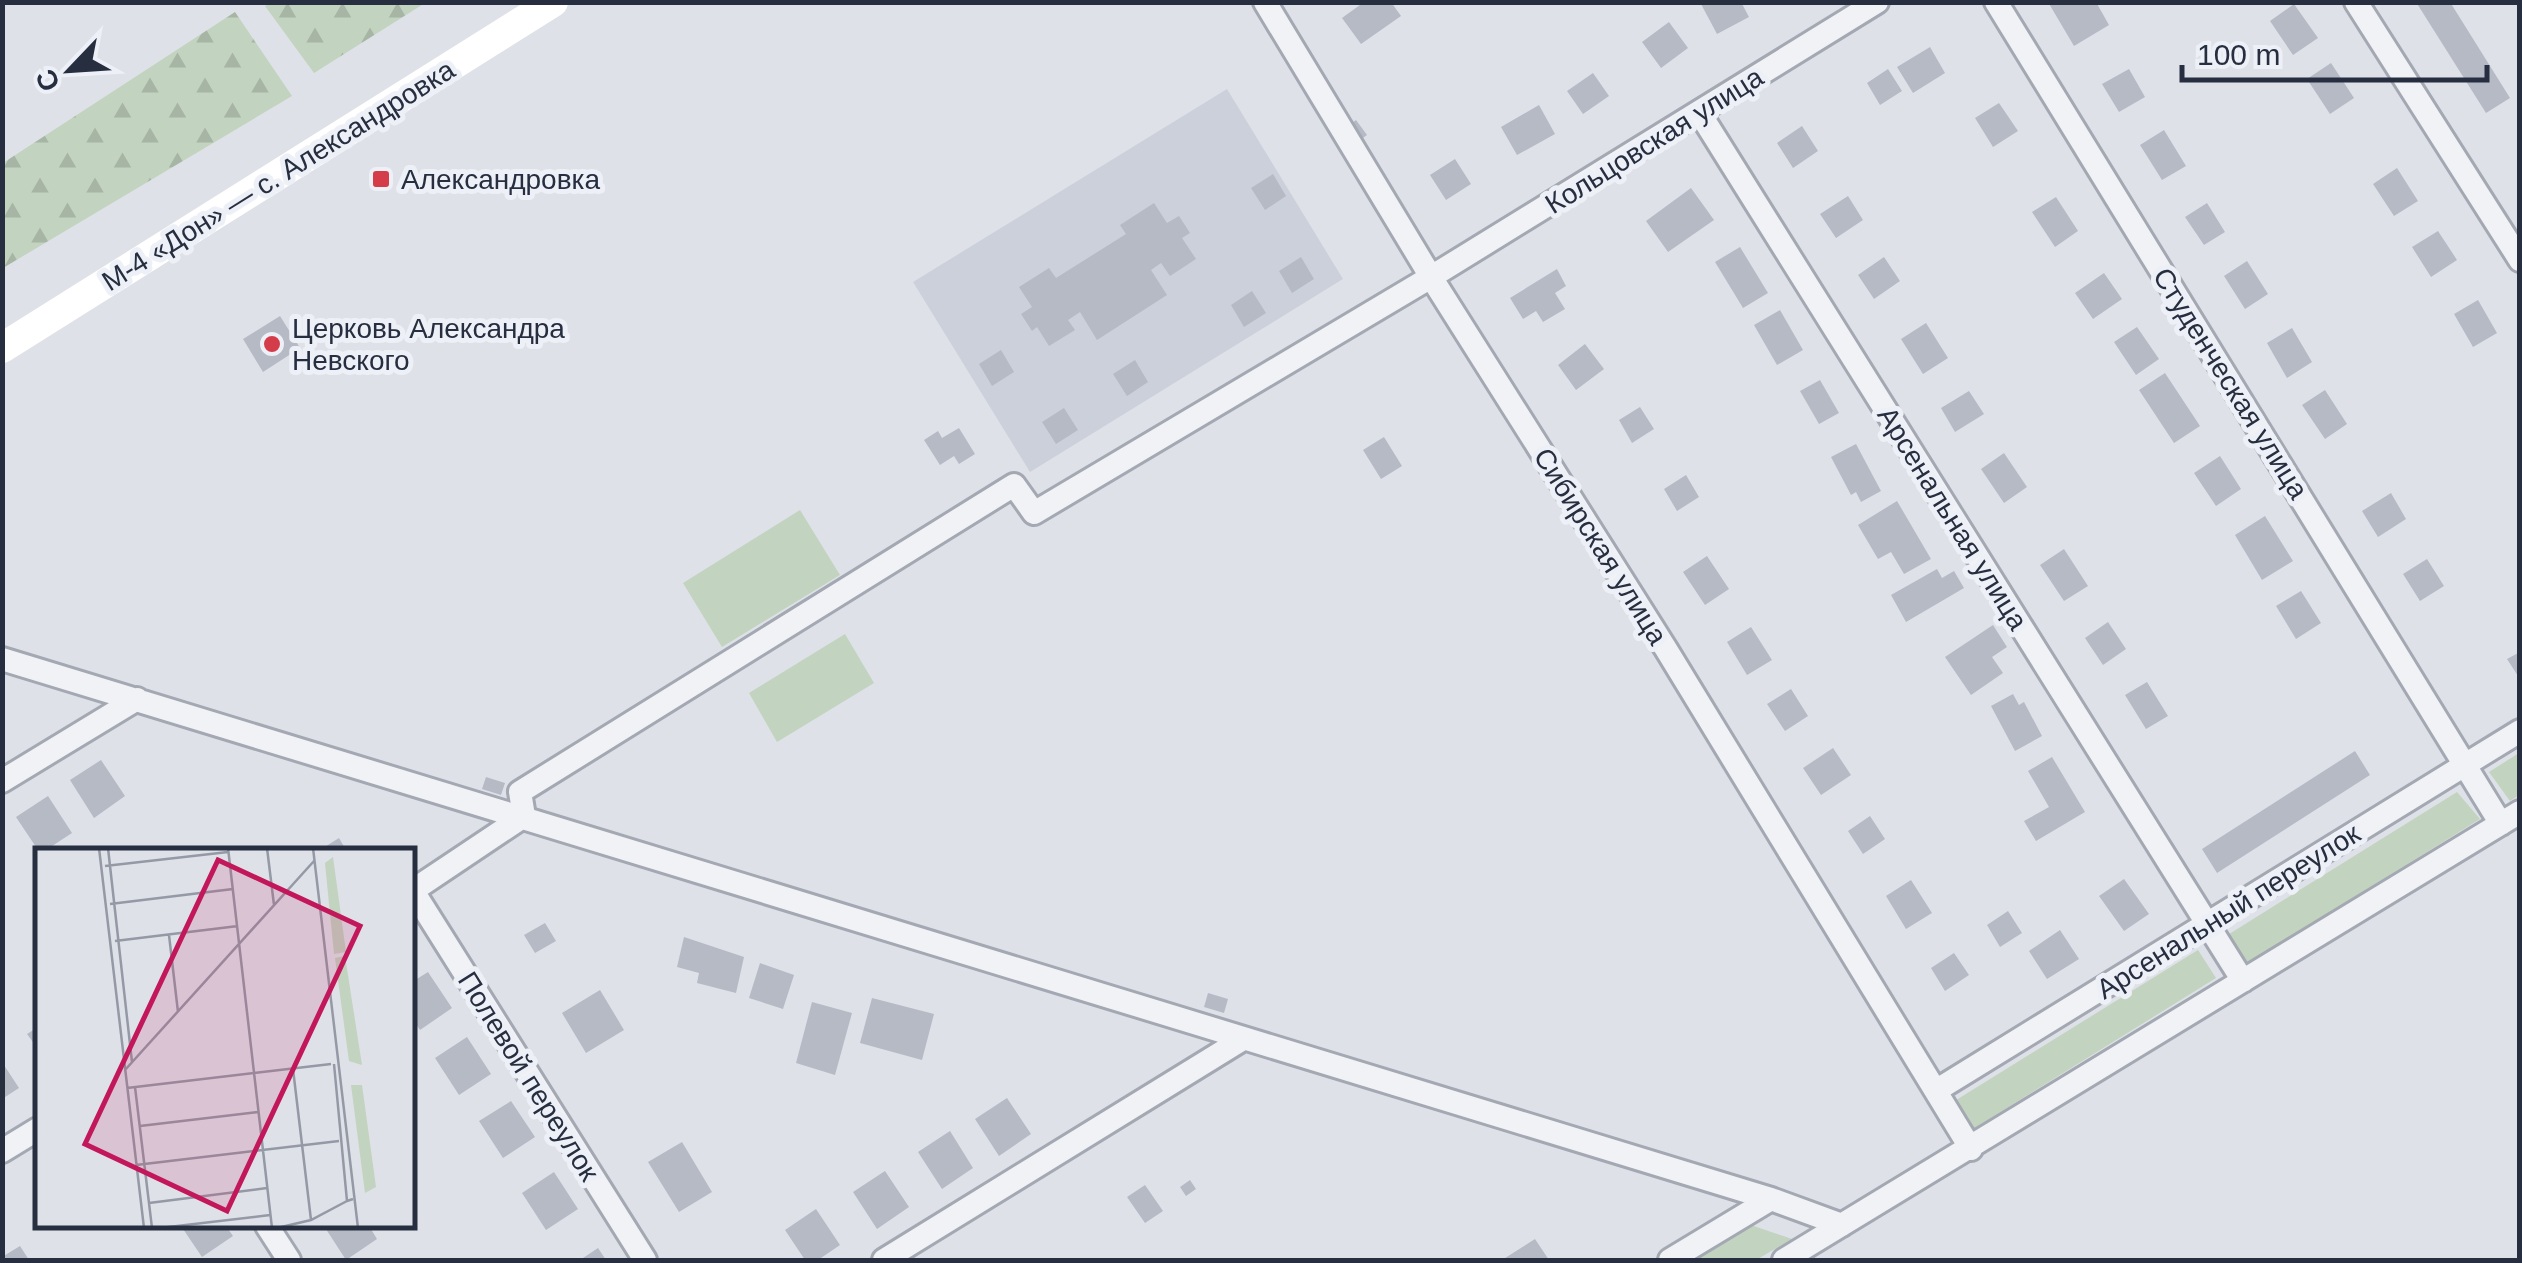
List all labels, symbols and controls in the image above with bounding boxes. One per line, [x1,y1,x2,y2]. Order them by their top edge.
north arrow [20,20,120,120]
scale bar [2182,20,2487,82]
text: 100 m [2197,38,2280,71]
street label: М-4 «Дон» — с. Александровка [96,54,460,297]
street label: Кольцовская улица [1540,61,1769,220]
text: С [29,65,66,96]
place label: Александровка [401,164,600,195]
marker: Александровка [370,168,392,190]
street label: Студенческая улица [2147,262,2315,505]
place label: Церковь Александра Невского [292,313,565,376]
marker: Церковь Александра Невского [261,333,283,355]
street label: Арсенальная улица [1871,401,2034,636]
street label: Сибирская улица [1528,442,1674,650]
street label: Арсенальный переулок [2091,817,2366,1005]
inset map [35,848,415,1228]
street label: Полевой переулок [452,966,606,1187]

